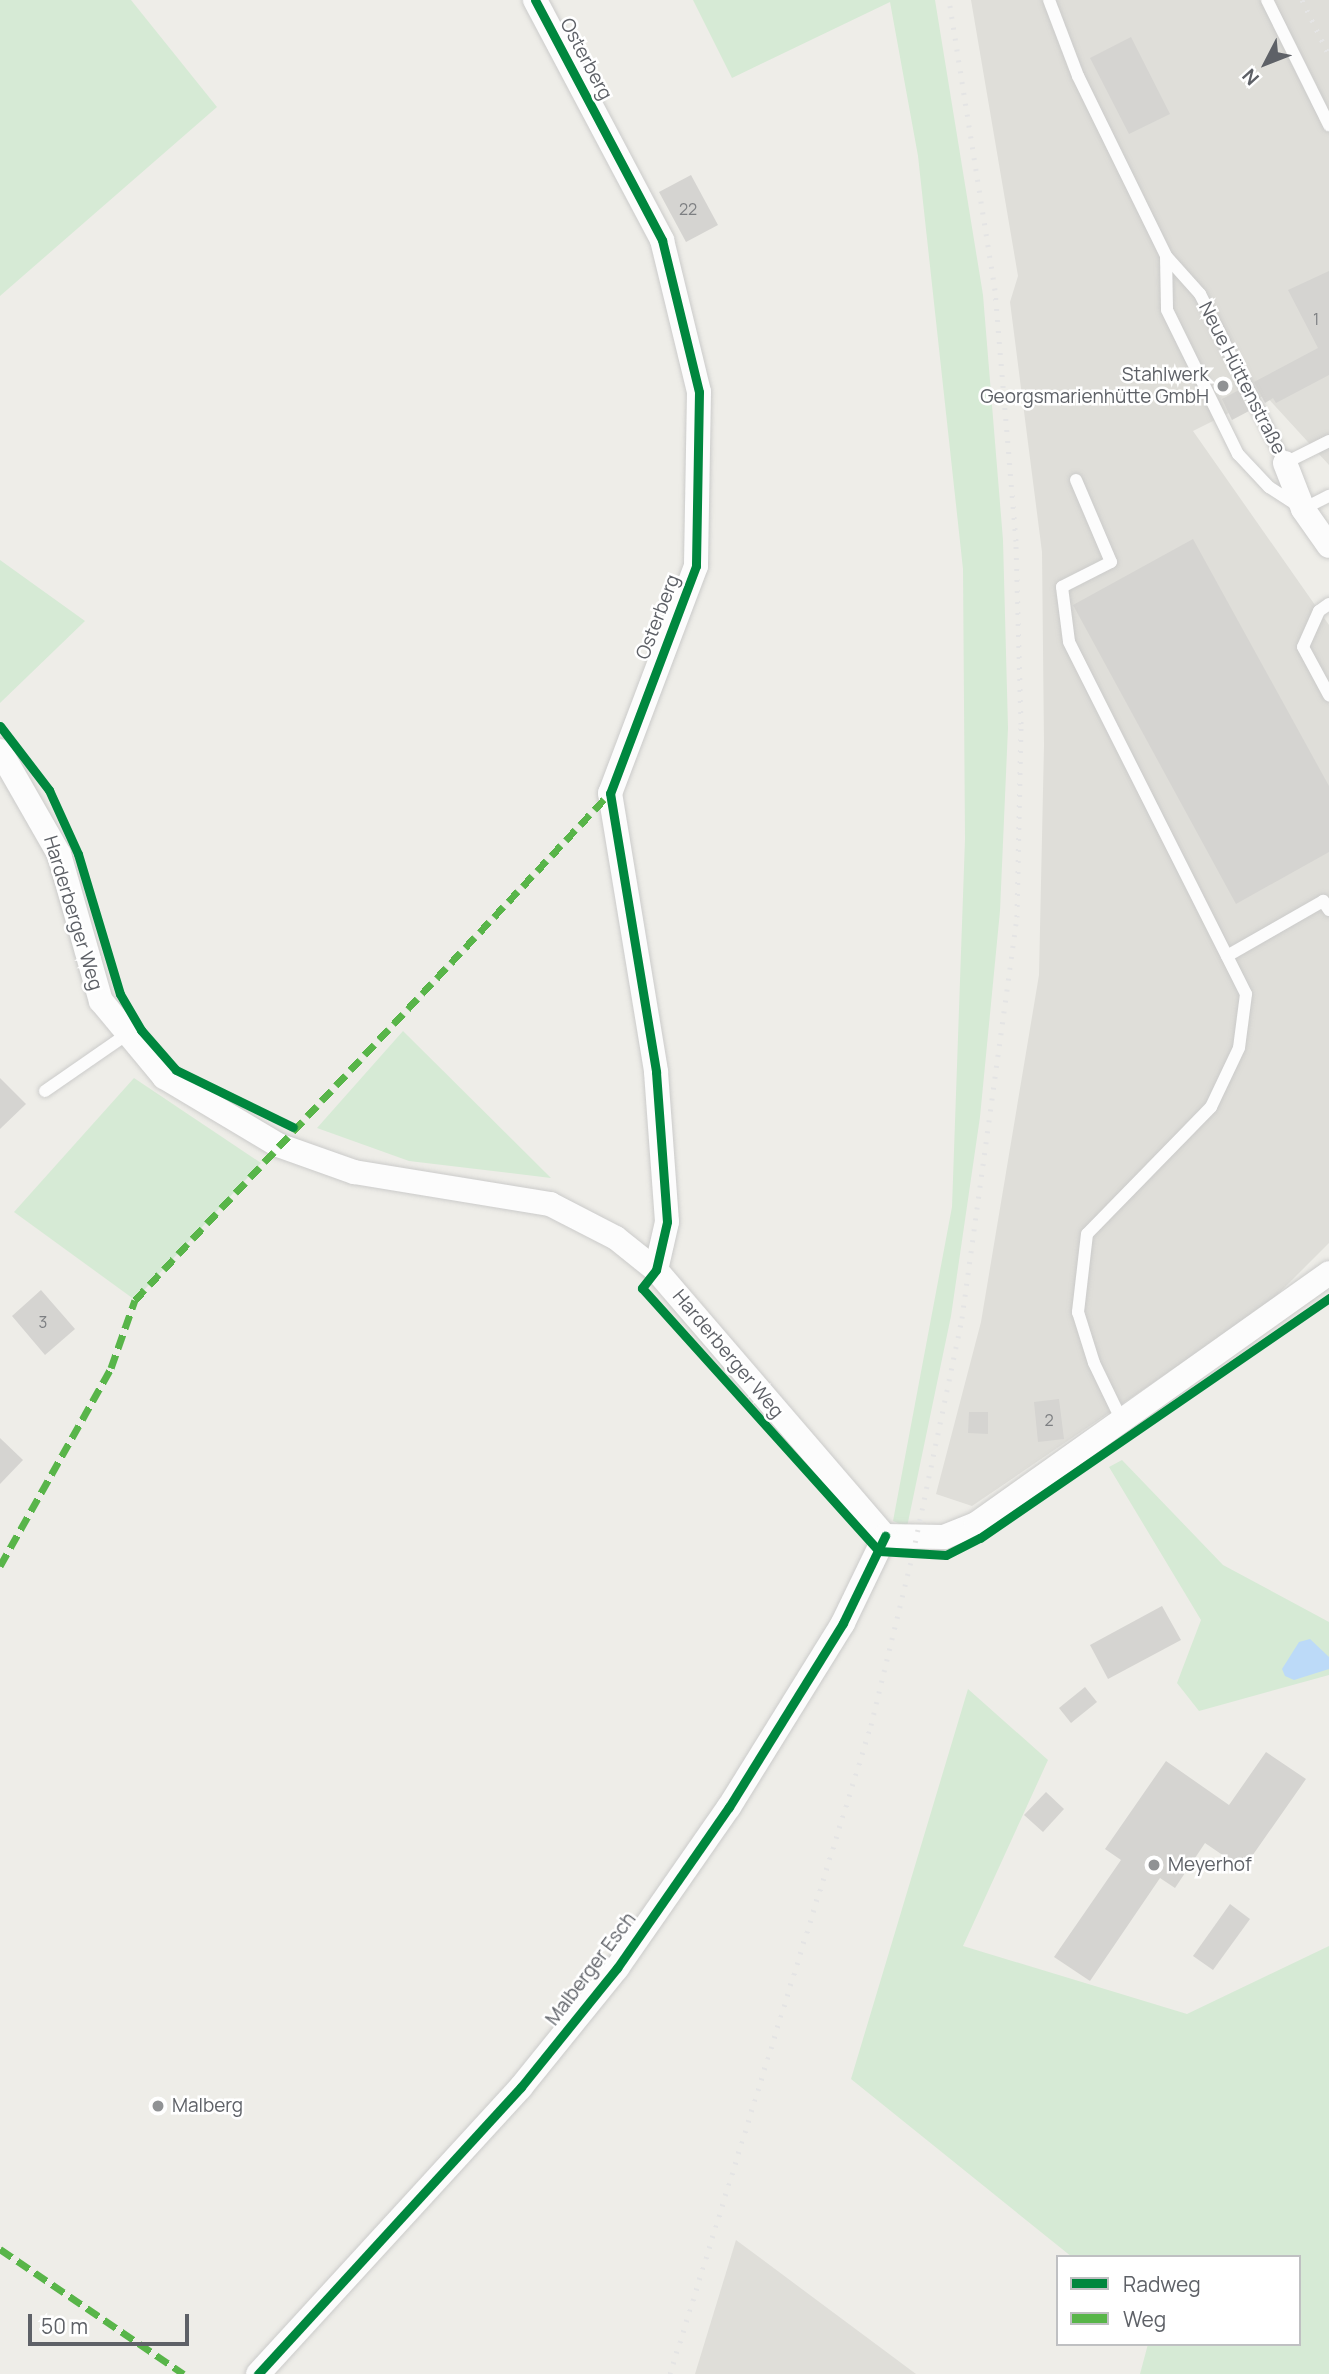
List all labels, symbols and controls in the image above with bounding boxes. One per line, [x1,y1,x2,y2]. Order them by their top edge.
street label: Osterberg [555,14,617,104]
north arrow [1231,28,1301,98]
text: N [1236,63,1265,91]
house number: 22 [679,199,697,219]
street label: Neue Hüttenstraße [1194,298,1290,458]
house number: 1 [1313,309,1319,329]
place label: Stahlwerk Georgsmarienhütte GmbH [980,364,1209,408]
marker: Stahlwerk Georgsmarienhütte GmbH [1215,378,1231,394]
street label: Osterberg [631,571,685,663]
street label: Harderberger Weg [39,833,107,993]
street label: Harderberger Weg [668,1285,788,1423]
house number: 3 [39,1312,47,1332]
house number: 2 [1044,1410,1054,1430]
place label: Meyerhof [1168,1854,1252,1876]
marker: Meyerhof [1146,1857,1162,1873]
street label: Malberger Esch [541,1908,641,2030]
place label: Malberg [172,2095,243,2117]
marker: Malberg [150,2098,166,2114]
legend [1056,2255,1301,2346]
text: Radweg [1123,2270,1201,2298]
scale bar [32,2300,192,2344]
text: Weg [1123,2305,1166,2333]
text: 50 m [41,2312,88,2340]

